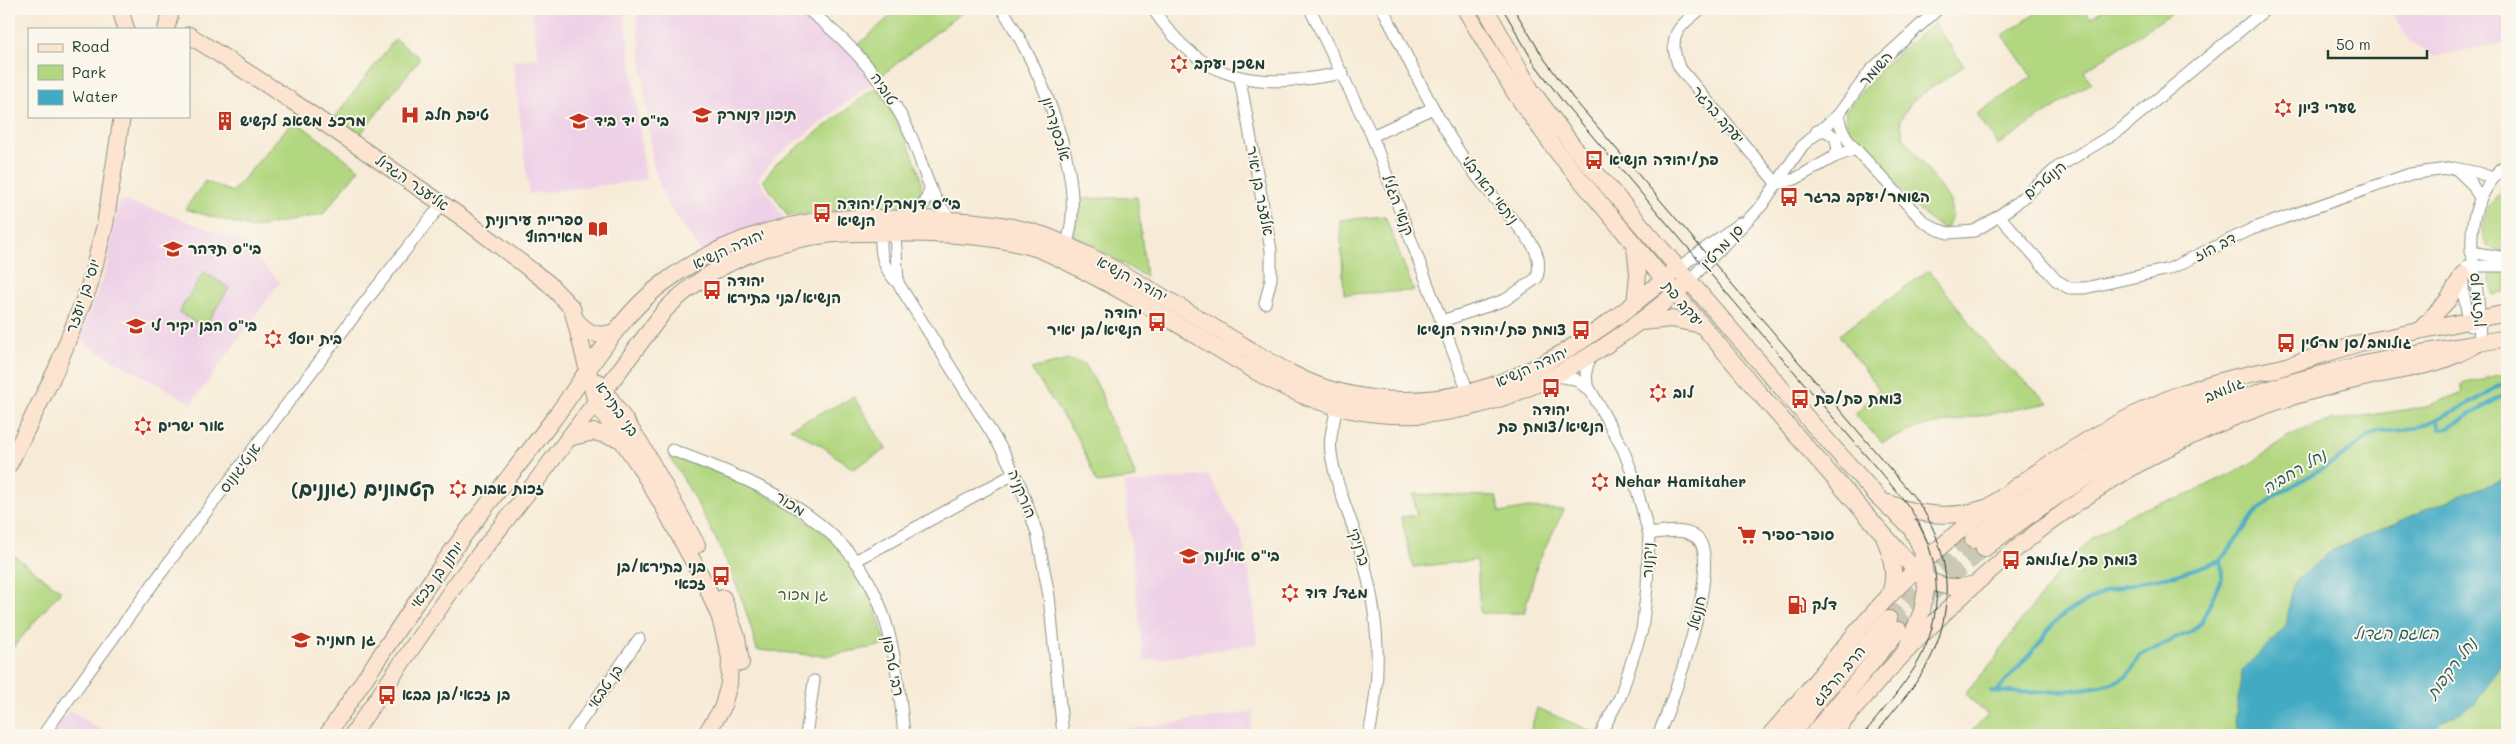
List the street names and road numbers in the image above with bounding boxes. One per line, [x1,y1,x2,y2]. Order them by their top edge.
street label: השומר [1854,46,1896,90]
street label: טוביה [867,68,903,109]
street label: יעקב ברגר [1688,81,1749,148]
street label: אלכסנדריון [1038,94,1076,163]
street label: אלעזר בן יאיר [1242,144,1280,238]
street label: אליעזר הגדול [372,149,454,215]
street label: ניתאי הארבלי [1458,151,1524,228]
street label: הנוטרים [2019,156,2070,203]
street label: קנאי הגליל [1377,171,1420,238]
street label: סן מרטין [1695,220,1748,274]
street label: יהודה הנשיא [689,223,768,273]
street label: דב הוז [2190,227,2239,265]
street label: יהודה הנשיא [1094,251,1171,306]
street label: יוסי בן יועזר [60,256,104,336]
street label: סן מרטין [2463,272,2488,328]
street label: יעקב פת [1658,275,1709,331]
street label: יהודה הנשיא [1492,341,1571,391]
street label: גולומב [2201,372,2247,406]
street label: בני בתירא [592,377,644,440]
street label: אנטיגונוס [214,438,265,496]
street label: הורקניה [1003,466,1042,521]
street label: מכור [772,486,809,520]
street label: ברניקי [1344,525,1375,568]
street label: יוחנן בן זכאי [405,536,468,612]
street label: ניקנור [1636,542,1658,578]
street label: חננאל [1682,593,1710,632]
street label: רבי טרפון [877,634,910,698]
street label: הרב הרצוג [1807,641,1869,710]
street label: בן טבאי [582,660,627,712]

